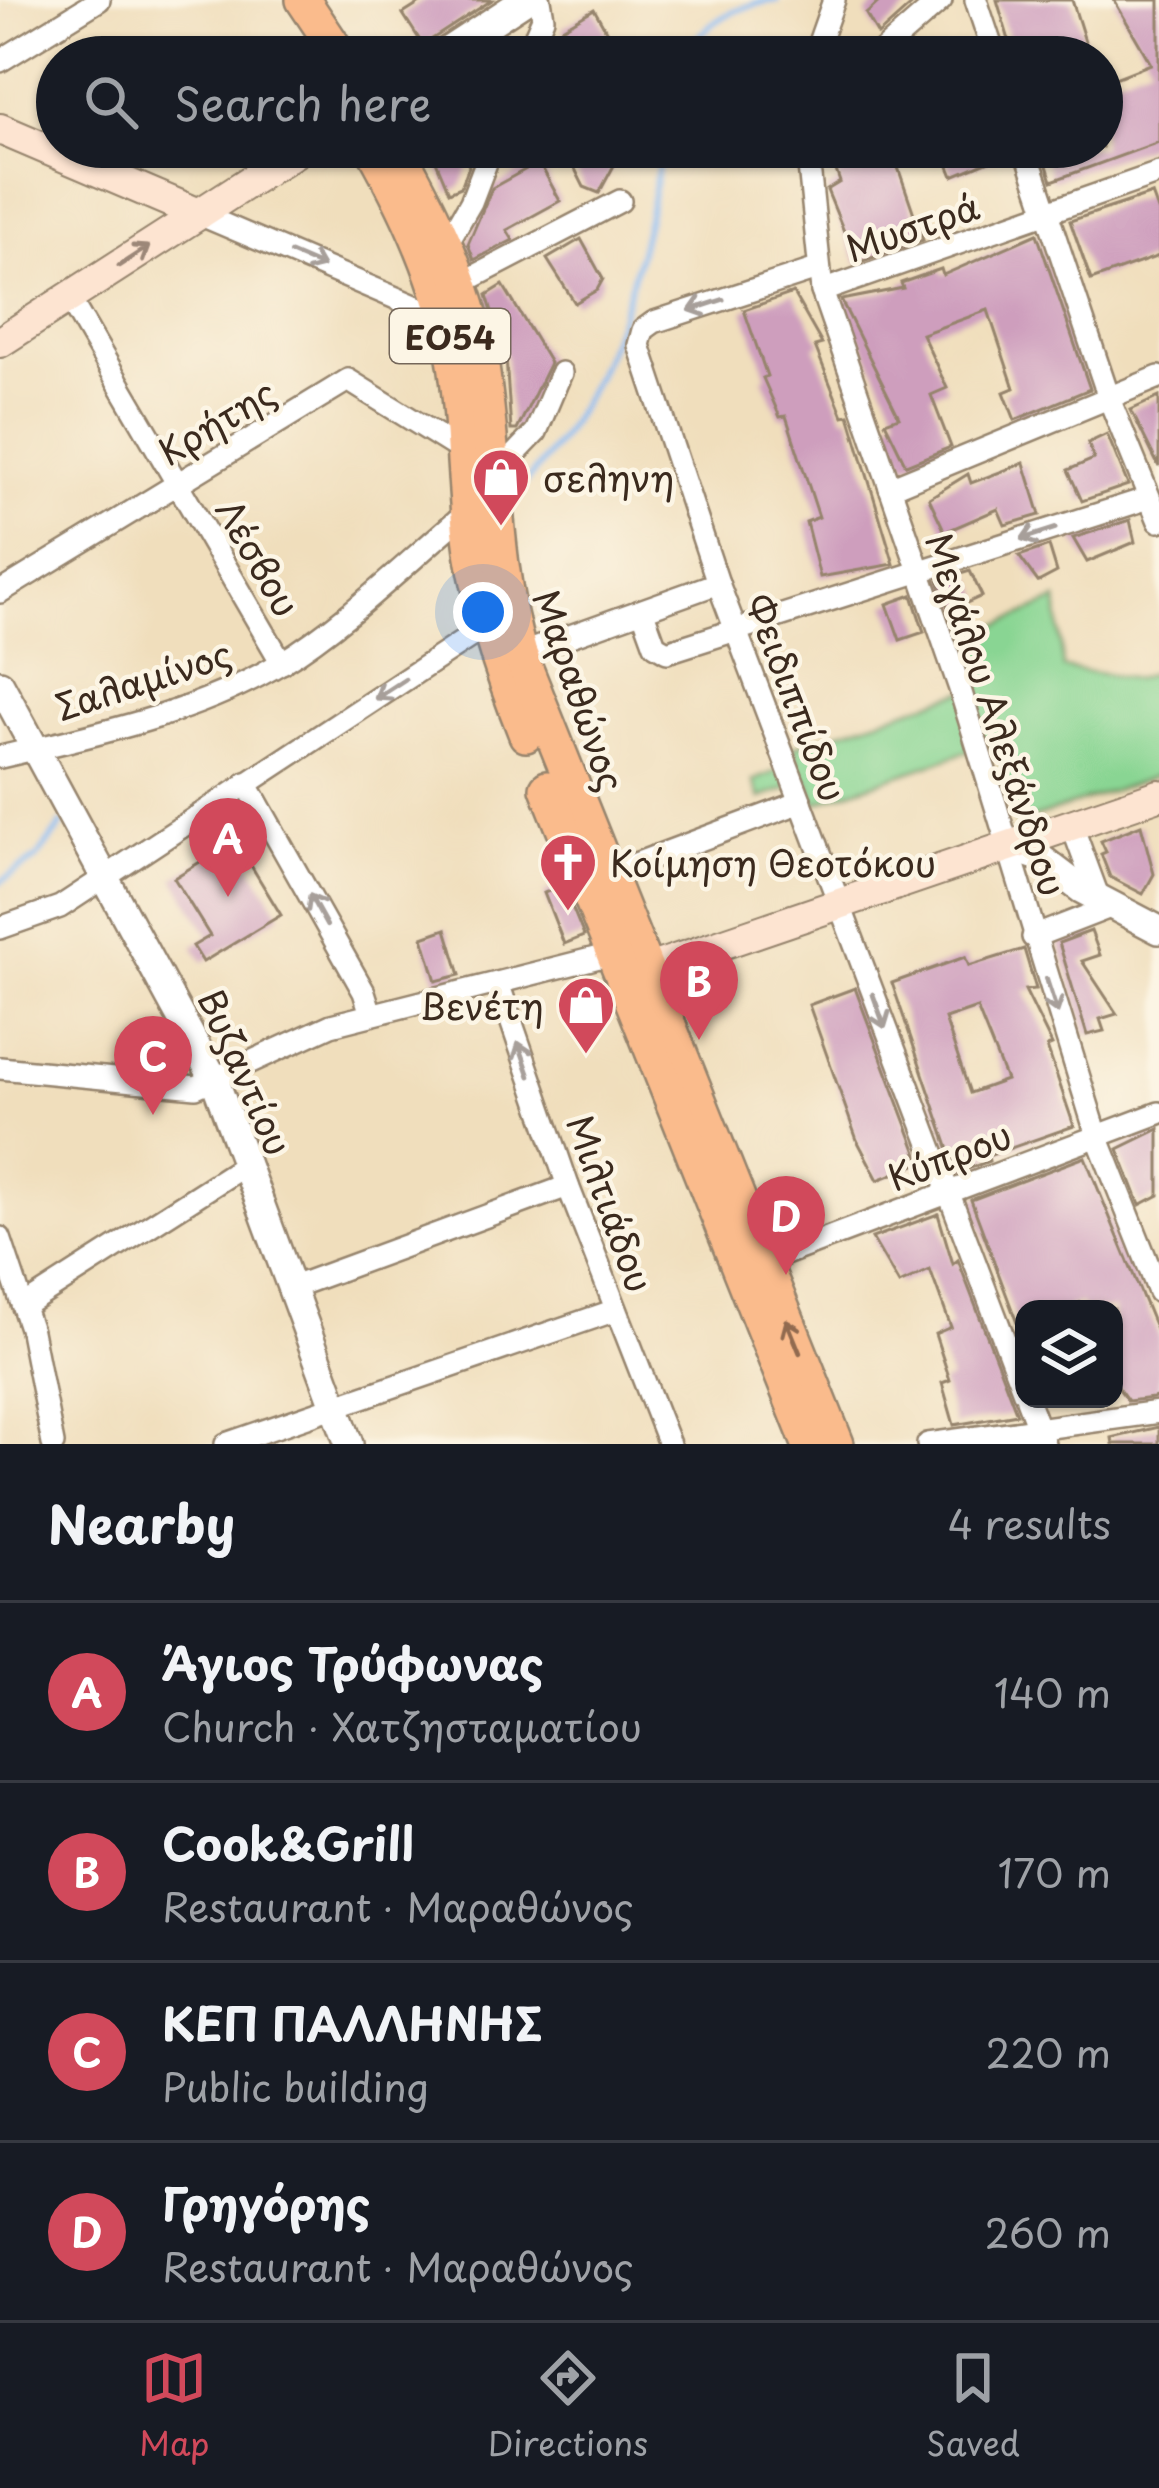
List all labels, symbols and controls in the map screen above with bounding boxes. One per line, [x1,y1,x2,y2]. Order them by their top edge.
search box [36,36,1123,168]
text: Search here [174,68,431,136]
icon: search [78,69,144,135]
street label: Μυστρά [838,178,986,274]
one-way arrow [116,244,150,269]
one-way arrow [287,251,324,272]
one-way arrow [688,295,726,317]
road number: ΕΟ54 [390,309,510,363]
street label: Κρήτης [147,365,285,477]
shop icon: σεληνη [470,446,532,528]
place label: σεληνη [543,450,674,504]
street label: Λέσβου [204,488,314,626]
one-way arrow [1020,525,1058,547]
street label: Μεγάλου Αλεξάνδρου [913,526,1081,902]
your location [453,582,513,642]
street label: Μαραθώνος [520,582,640,798]
street label: Φειδιππίδου [733,585,861,809]
street label: Σαλαμίνος [48,625,238,733]
one-way arrow [373,677,407,702]
pin: A [189,798,267,897]
church icon: Κοίμηση Θεοτόκου [537,831,599,913]
place label: Κοίμηση Θεοτόκου [610,835,936,889]
one-way arrow [305,894,329,929]
pin: B [660,941,738,1040]
shop icon: Βενέτη [555,974,617,1056]
one-way arrow [1042,976,1064,1014]
place label: Βενέτη [419,978,544,1032]
street label: Βυζαντίου [185,980,307,1164]
one-way arrow [870,992,892,1029]
pin: C [114,1016,192,1115]
one-way arrow [512,1041,533,1078]
street label: Μιλτιάδου [554,1107,668,1299]
street label: Κύπρου [879,1107,1019,1203]
pin: D [747,1176,825,1275]
map controls [1015,1300,1123,1408]
button: layers [1015,1300,1123,1408]
one-way arrow [781,1318,803,1355]
text: Nearby [48,1484,235,1561]
text: 4 results [948,1493,1111,1552]
text: Άγιος Τρύφωνας [162,1628,543,1696]
text: A [72,1662,102,1721]
text: 140 m [994,1662,1111,1721]
text: Church · Χατζησταματίου [162,1696,642,1755]
text: Cook&Grill [162,1808,414,1876]
text: B [74,1842,100,1901]
text: 170 m [998,1842,1111,1901]
text: Restaurant · Μαραθώνος [162,1876,634,1935]
text: ΚΕΠ ΠΑΛΛΗΝΗΣ [162,1988,543,2056]
text: C [72,2022,102,2081]
text: 220 m [986,2022,1111,2081]
text: Public building [162,2056,429,2115]
text: Γρηγόρης [162,2168,370,2236]
text: D [71,2202,103,2261]
text: 260 m [984,2202,1111,2261]
text: Restaurant · Μαραθώνος [162,2236,634,2295]
tab: Map [139,2345,210,2467]
tab: Directions [488,2345,648,2467]
tab: Saved [926,2345,1020,2467]

